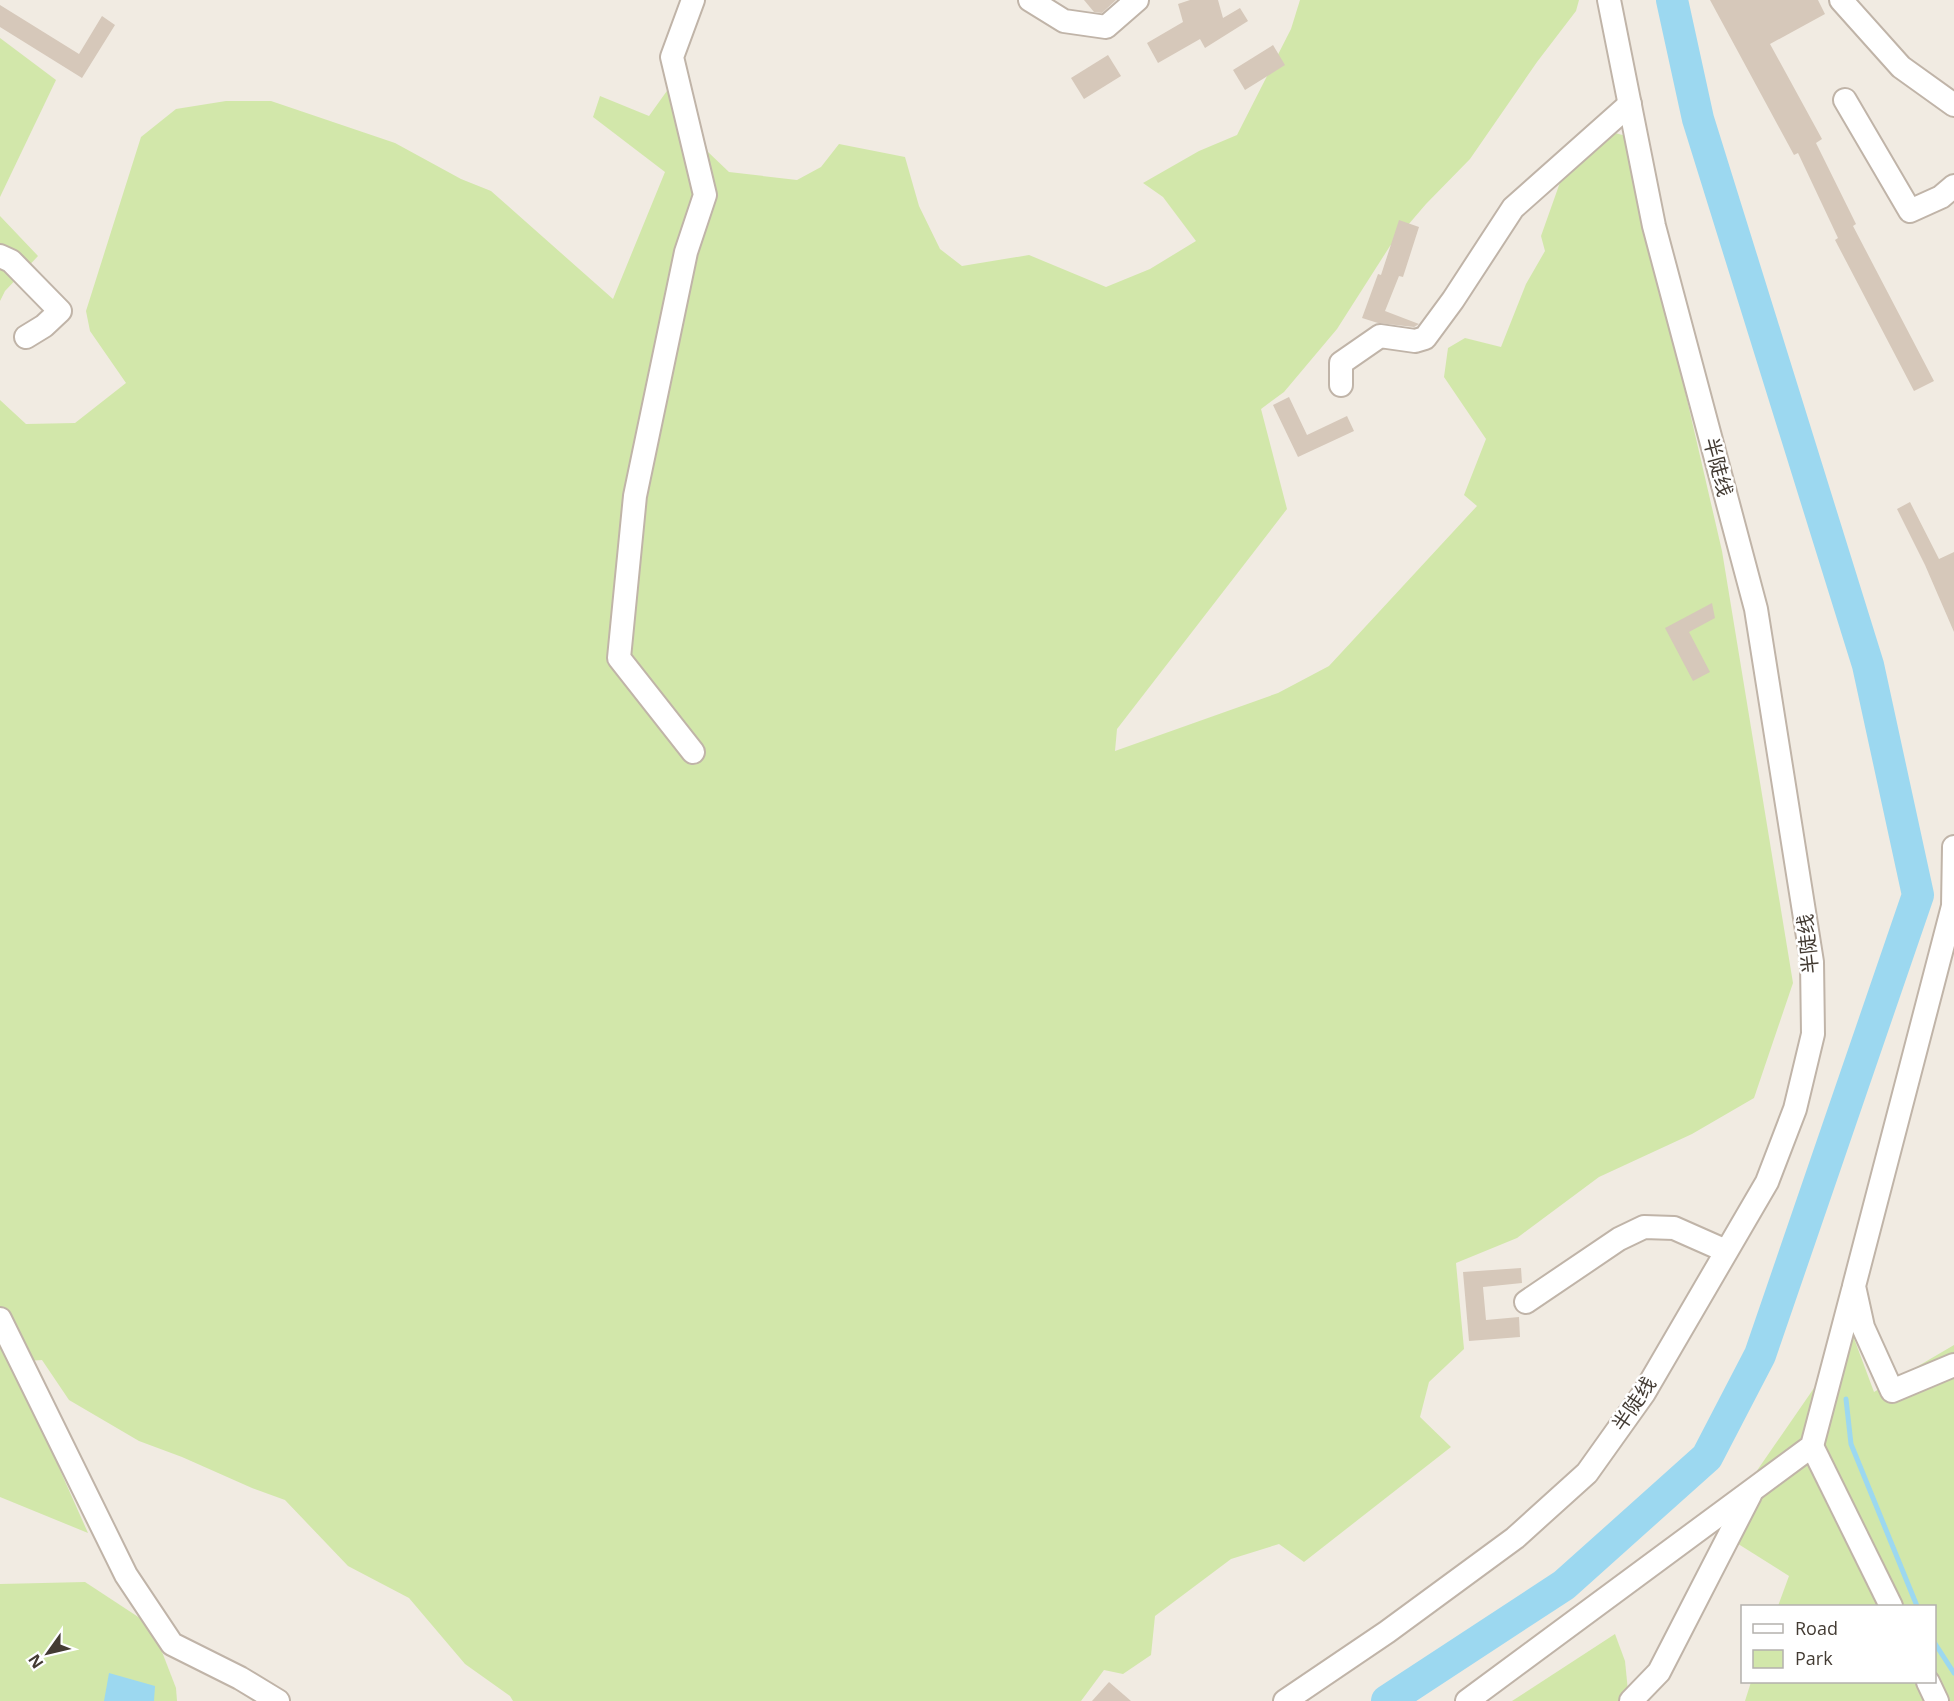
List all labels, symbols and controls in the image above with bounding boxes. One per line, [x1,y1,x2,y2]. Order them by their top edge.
street label: 半陡线 [1698,434,1739,499]
street label: 半陡线 [1791,913,1824,975]
street label: 半陡线 [1606,1371,1662,1436]
legend [1741,1605,1936,1683]
text: Road [1795,1616,1838,1640]
north arrow [18,1623,78,1683]
text: Park [1795,1646,1833,1670]
text: N [23,1650,48,1673]

